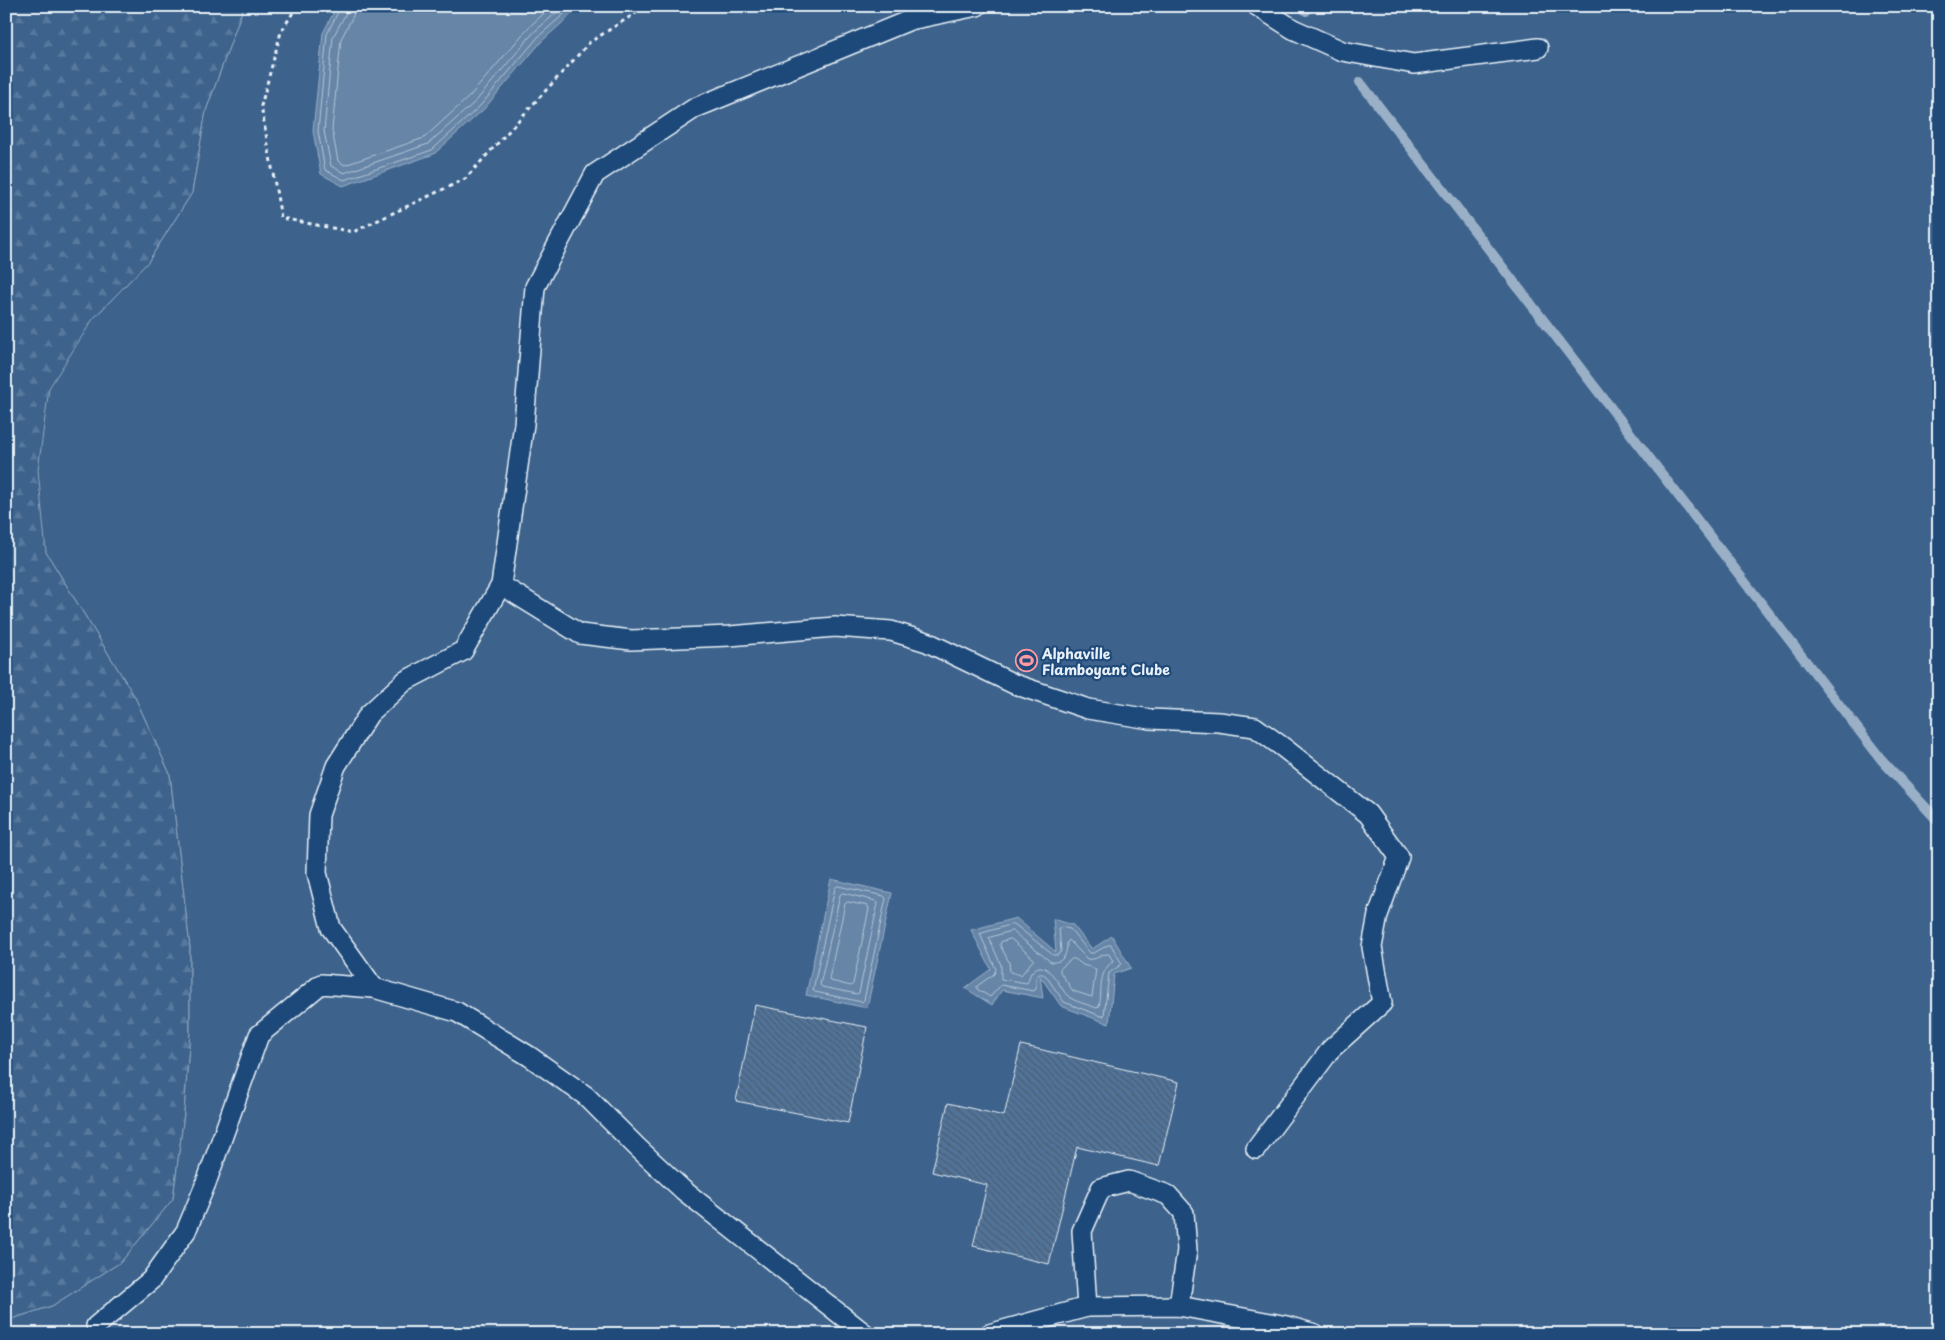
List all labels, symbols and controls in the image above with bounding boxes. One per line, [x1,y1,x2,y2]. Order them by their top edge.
place label: Alphaville Flamboyant Clube [1041,643,1170,680]
sports icon: Alphaville Flamboyant Clube [1014,649,1038,673]

